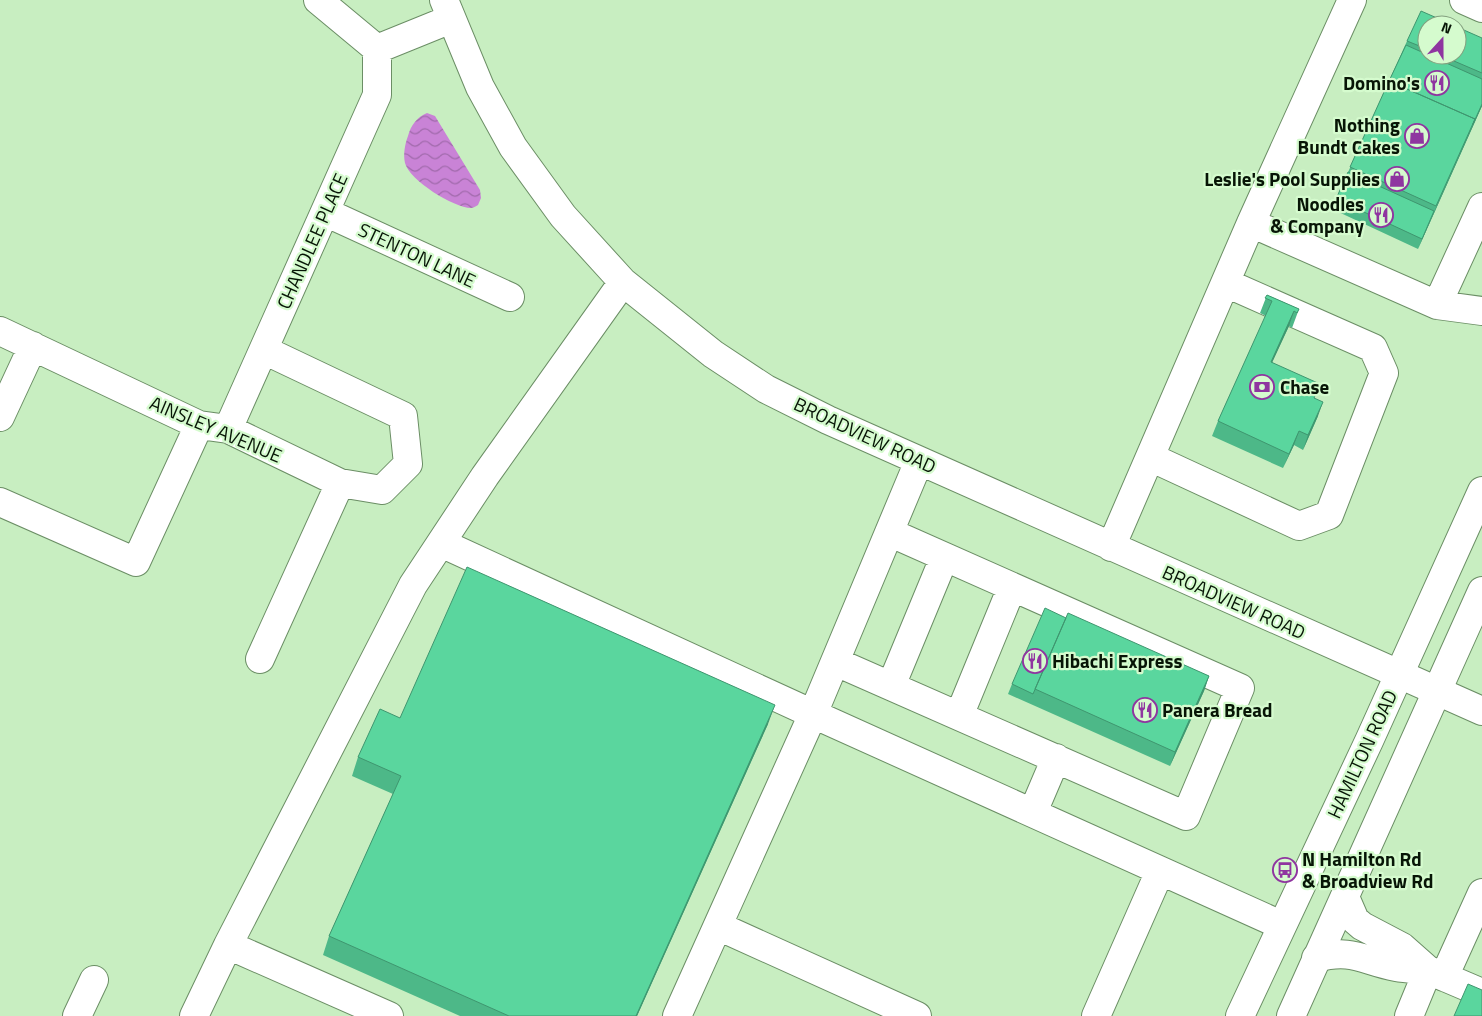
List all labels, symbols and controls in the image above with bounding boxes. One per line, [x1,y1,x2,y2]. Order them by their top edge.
north arrow [1417,15,1467,65]
text: N [1439,16,1455,39]
place label: Domino's [1343,68,1420,97]
restaurant icon: Domino's [1424,70,1450,96]
place label: Nothing Bundt Cakes [1298,110,1400,161]
shop icon: Nothing Bundt Cakes [1404,123,1430,149]
place label: Leslie's Pool Supplies [1204,164,1380,193]
shop icon: Leslie's Pool Supplies [1384,166,1410,192]
street label: CHANDLEE PLACE [269,168,355,313]
place label: Noodles & Company [1270,189,1364,240]
restaurant icon: Noodles & Company [1368,202,1394,228]
street label: STENTON LANE [354,215,481,294]
place label: Chase [1280,372,1330,401]
bank icon: Chase [1249,374,1275,400]
street label: AINSLEY AVENUE [146,388,287,469]
street label: BROADVIEW ROAD [789,389,941,480]
street label: BROADVIEW ROAD [1158,557,1310,646]
place label: Hibachi Express [1052,646,1182,675]
restaurant icon: Hibachi Express [1022,648,1048,674]
street label: HAMILTON ROAD [1319,685,1404,823]
place label: Panera Bread [1162,695,1272,724]
restaurant icon: Panera Bread [1132,697,1158,723]
place label: N Hamilton Rd & Broadview Rd [1302,844,1433,895]
bus stop icon: N Hamilton Rd & Broadview Rd [1272,857,1298,883]

